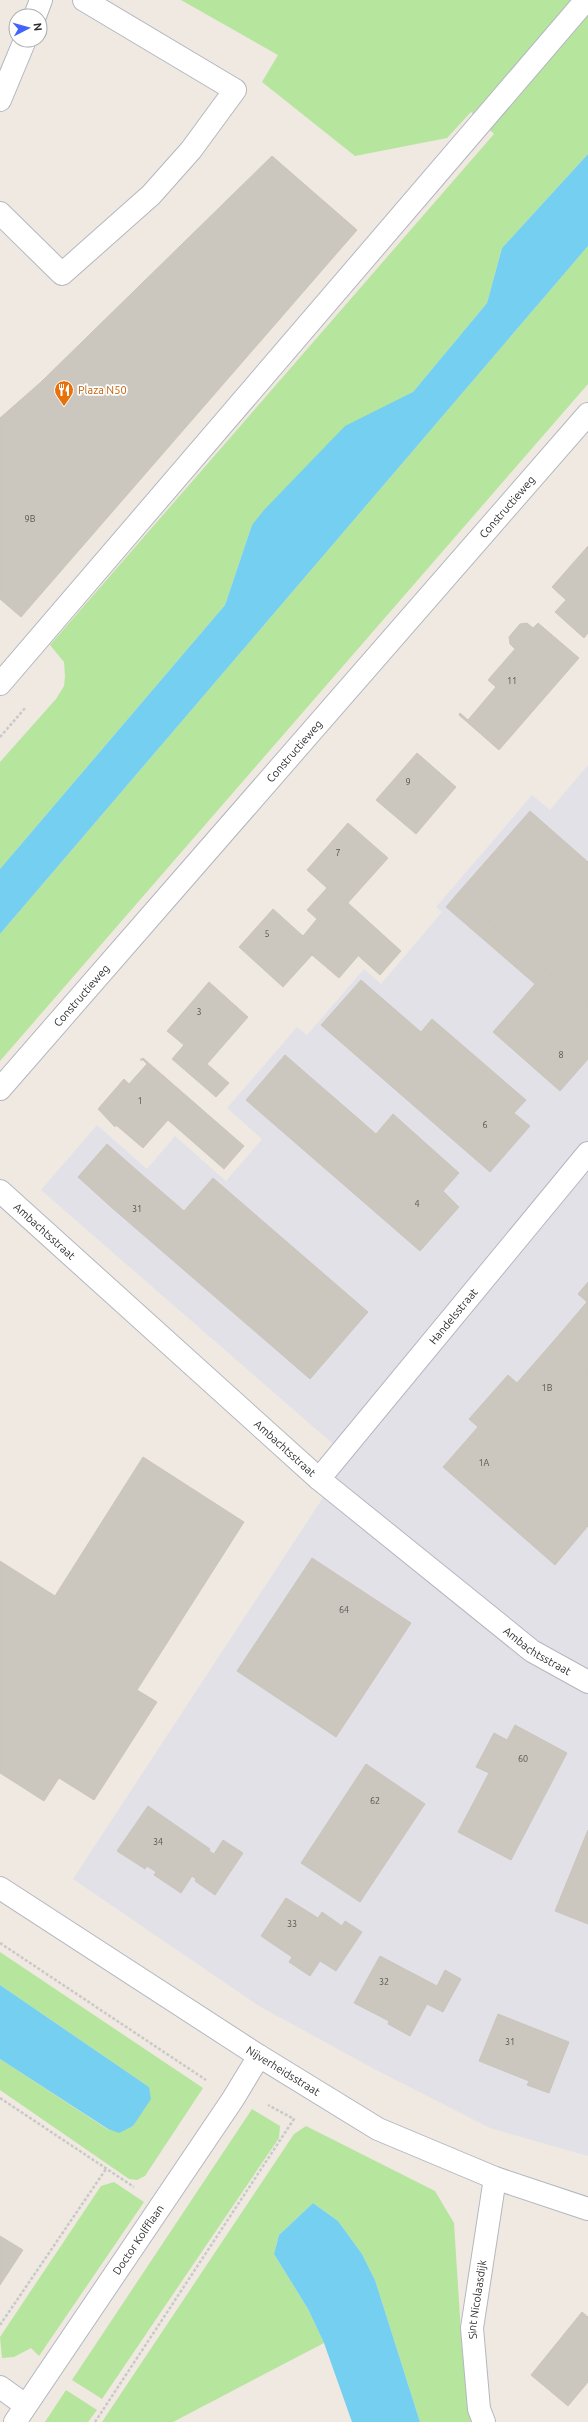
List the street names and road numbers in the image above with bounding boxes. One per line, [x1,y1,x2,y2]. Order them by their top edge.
street label: Constructieweg [477,473,537,540]
street label: Constructieweg [264,718,324,785]
street label: Constructieweg [51,962,112,1029]
street label: Ambachtsstraat [11,1201,78,1262]
street label: Handelsstraat [427,1285,480,1347]
street label: Ambachtsstraat [252,1418,319,1479]
street label: Ambachtsstraat [501,1625,574,1678]
street label: Nijverheidsstraat [244,2044,323,2098]
street label: Doctor Kolfflaan [110,2202,166,2277]
street label: Sint Nicolaasdijk [466,2259,488,2340]

